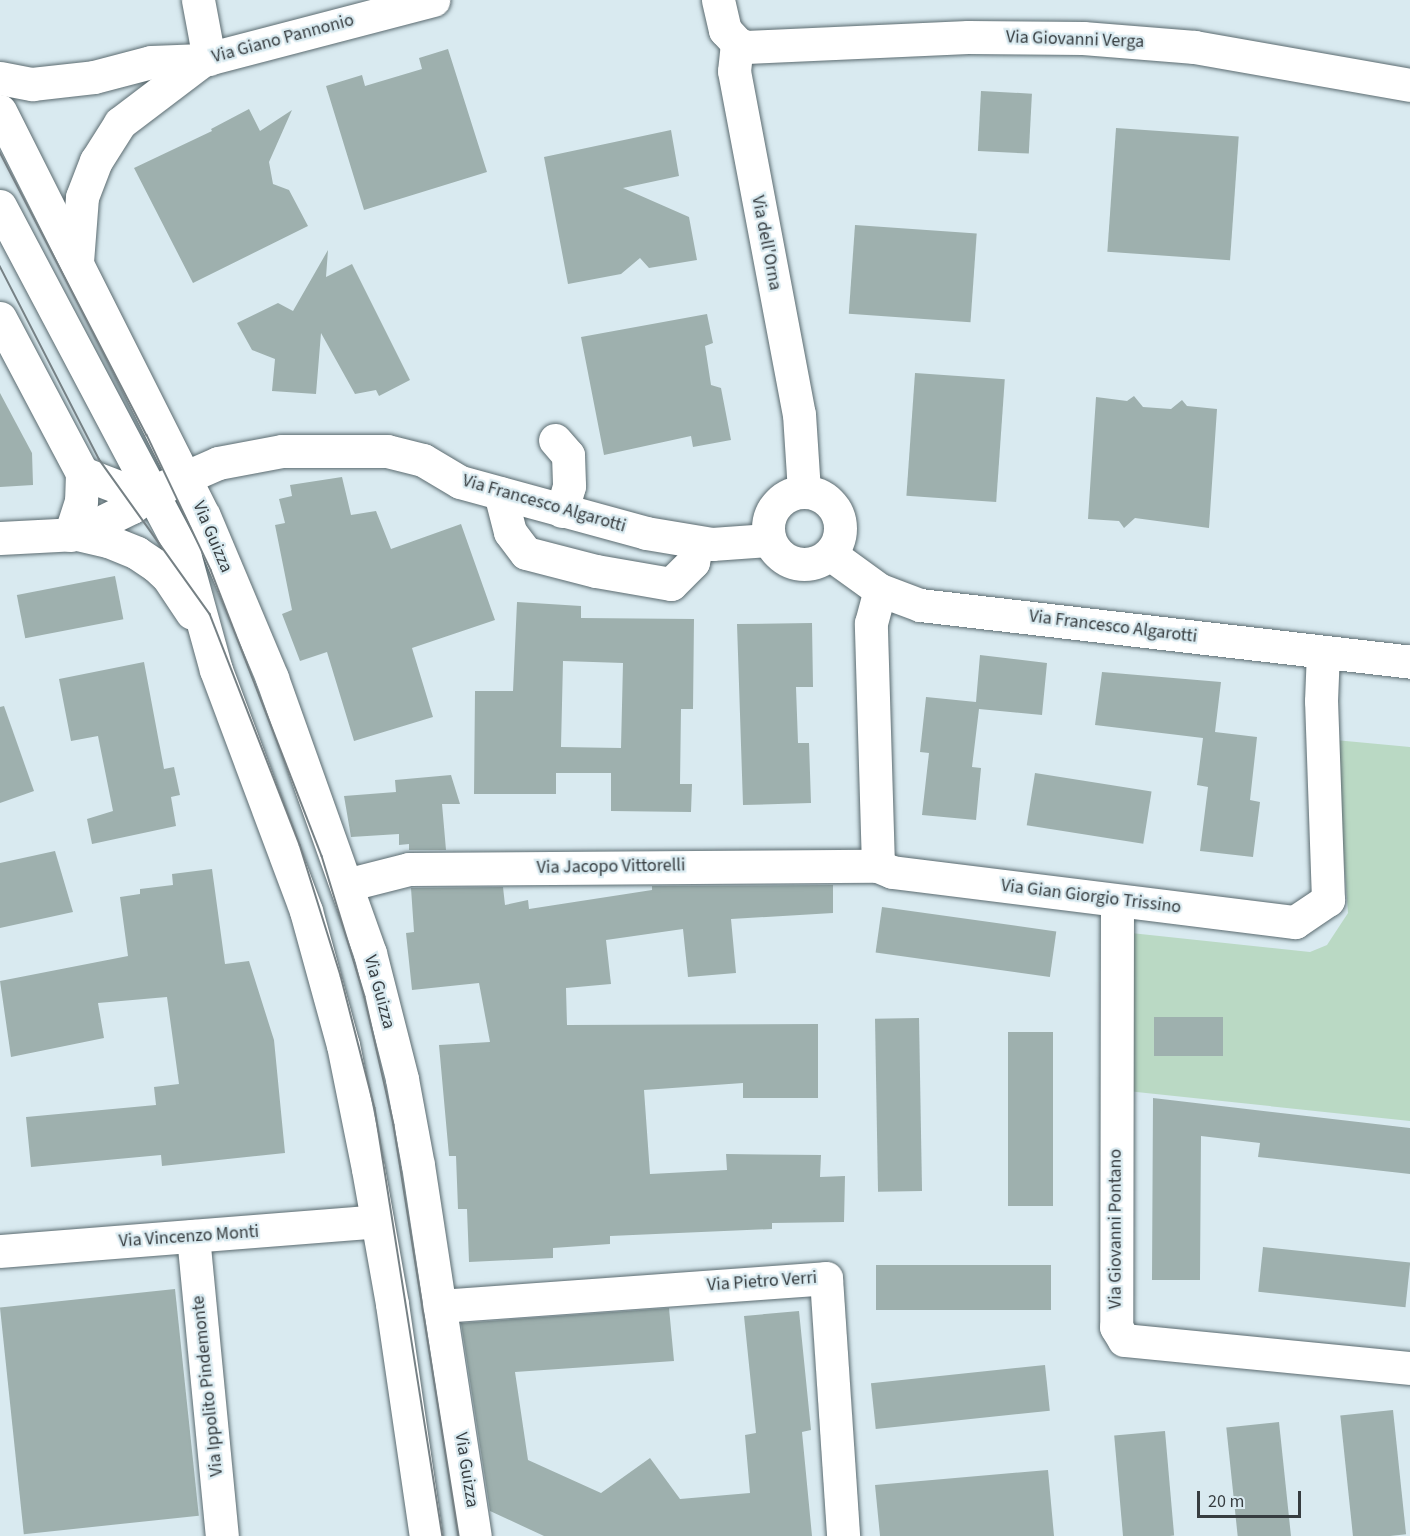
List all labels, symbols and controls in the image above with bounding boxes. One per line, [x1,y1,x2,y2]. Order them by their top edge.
street label: Via Giano Pannonio [210,10,356,68]
street label: Via Giovanni Verga [1006,27,1144,53]
street label: Via dell'Orna [746,194,786,292]
street label: Via Francesco Algarotti [460,470,628,538]
street label: Via Guizza [187,498,237,576]
street label: Via Francesco Algarotti [1028,606,1198,648]
street label: Via Jacopo Vittorelli [537,855,685,879]
street label: Via Gian Giorgio Trissino [1000,875,1182,919]
street label: Via Guizza [359,953,399,1031]
street label: Via Giovanni Pontano [1105,1149,1127,1309]
street label: Via Vincenzo Monti [118,1221,260,1253]
street label: Via Pietro Verri [706,1267,818,1297]
street label: Via Ippolito Pindemonte [188,1295,228,1477]
street label: Via Guizza [449,1431,483,1509]
scale bar [1200,1479,1304,1517]
text: 20 m [1208,1489,1244,1514]

